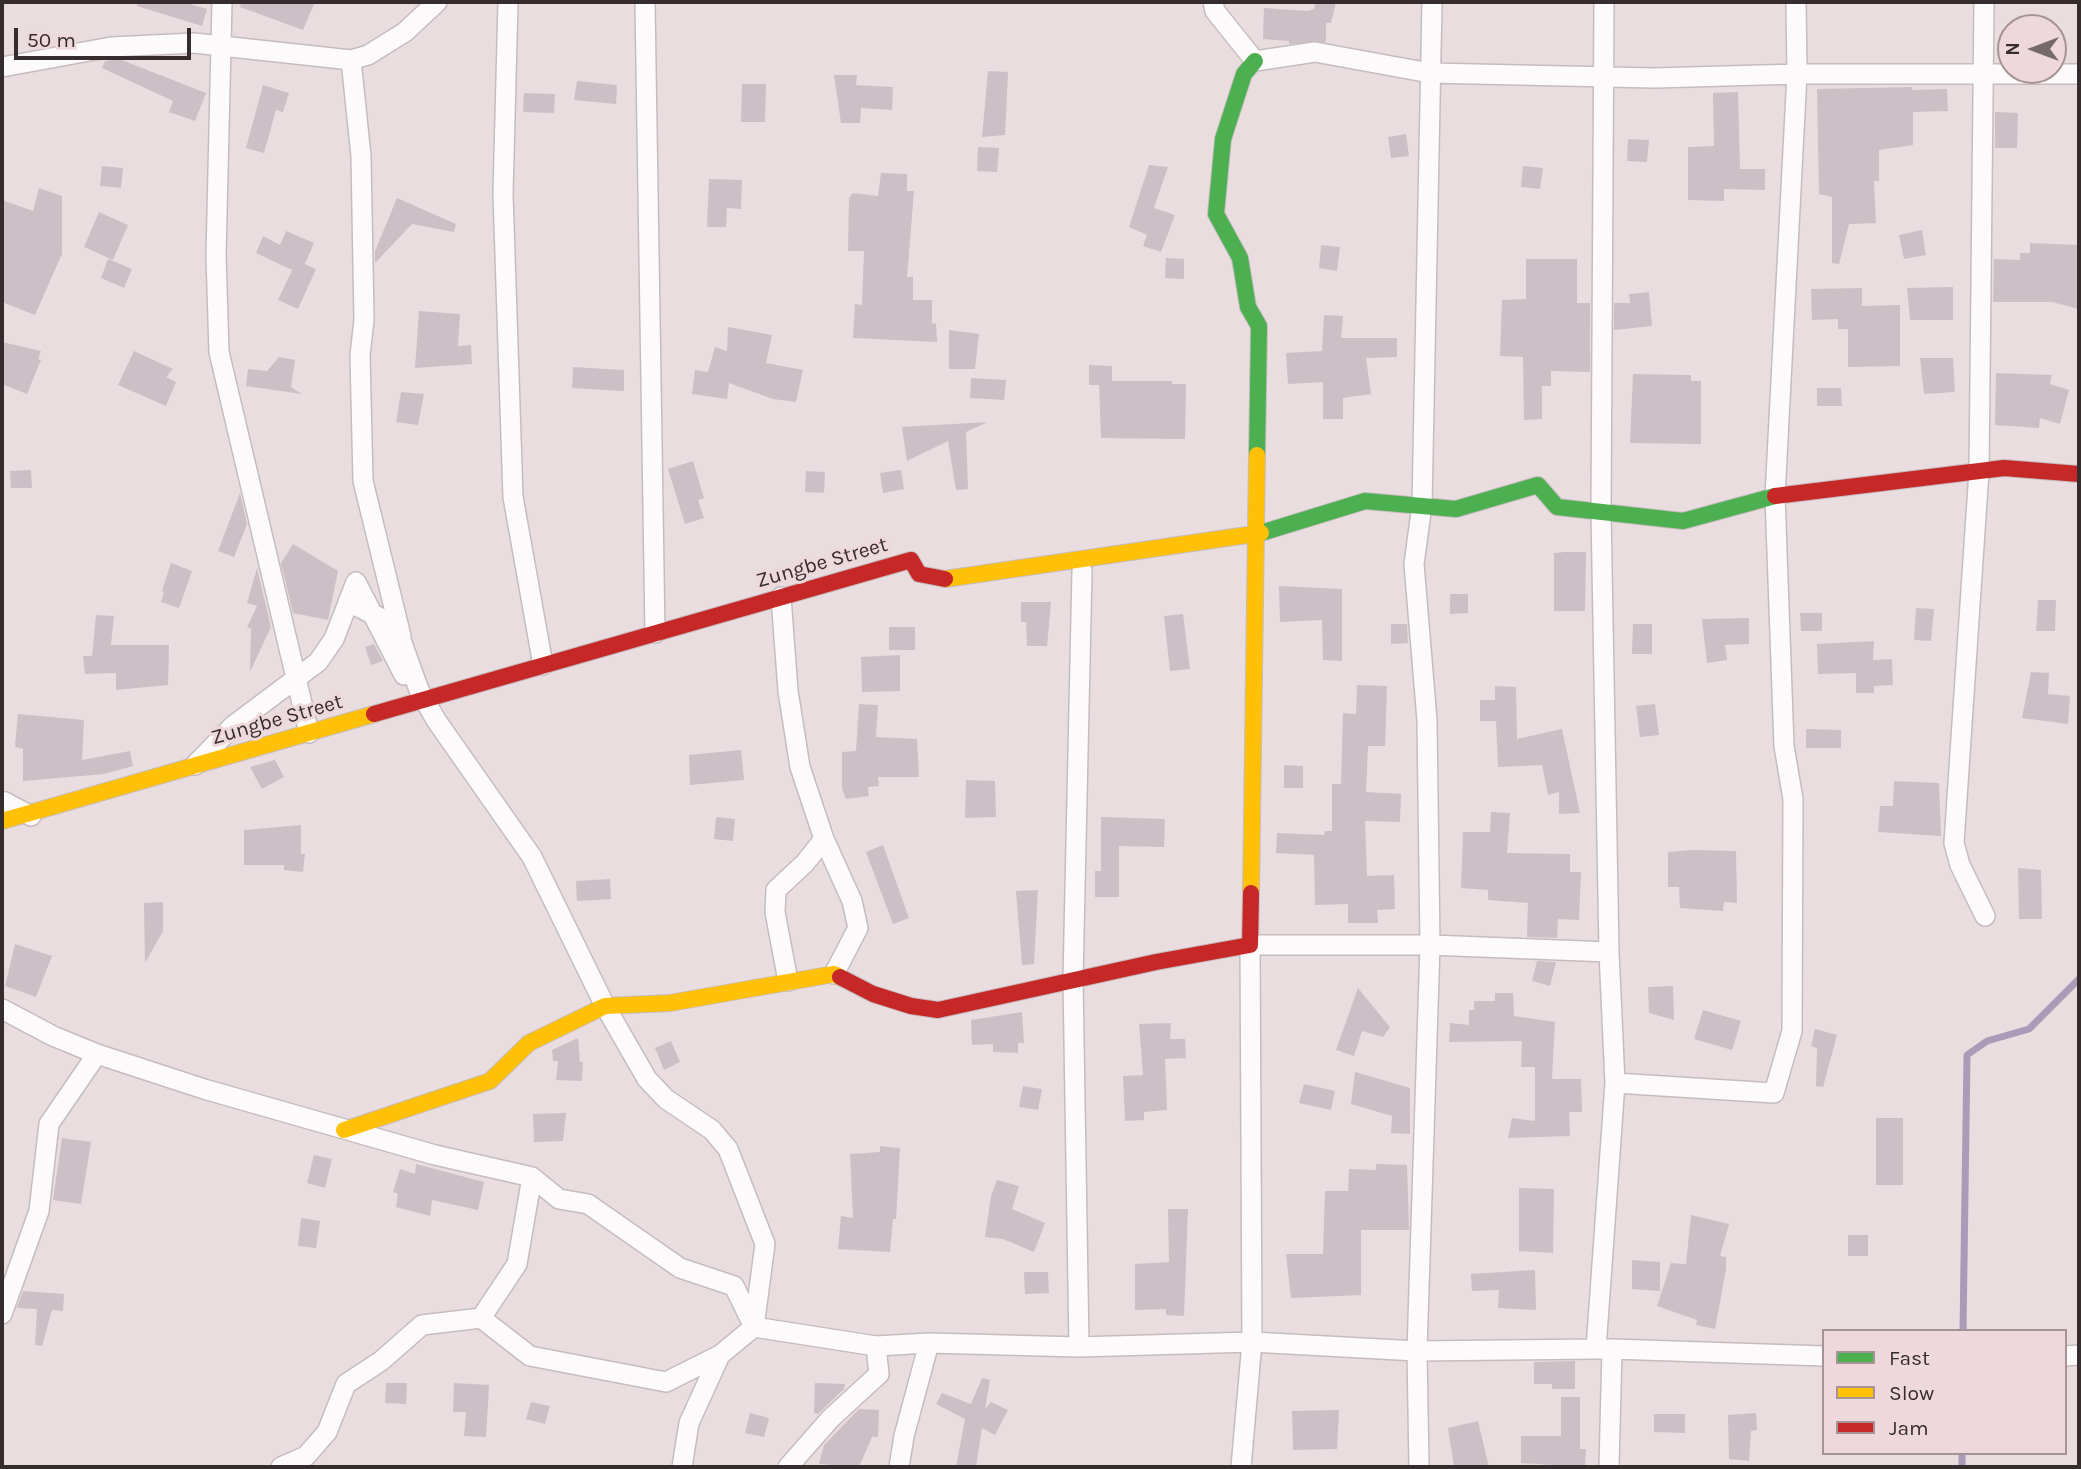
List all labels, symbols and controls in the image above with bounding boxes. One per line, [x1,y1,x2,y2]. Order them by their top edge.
scale bar [18,14,194,58]
north arrow [1997,14,2067,84]
text: 50 m [27,28,76,52]
text: N [2002,42,2024,56]
street label: Zungbe Street [753,532,891,594]
street label: Zungbe Street [208,689,346,751]
legend [1822,1329,2067,1455]
text: Fast [1889,1346,1930,1370]
text: Slow [1889,1381,1934,1405]
text: Jam [1889,1416,1929,1440]

